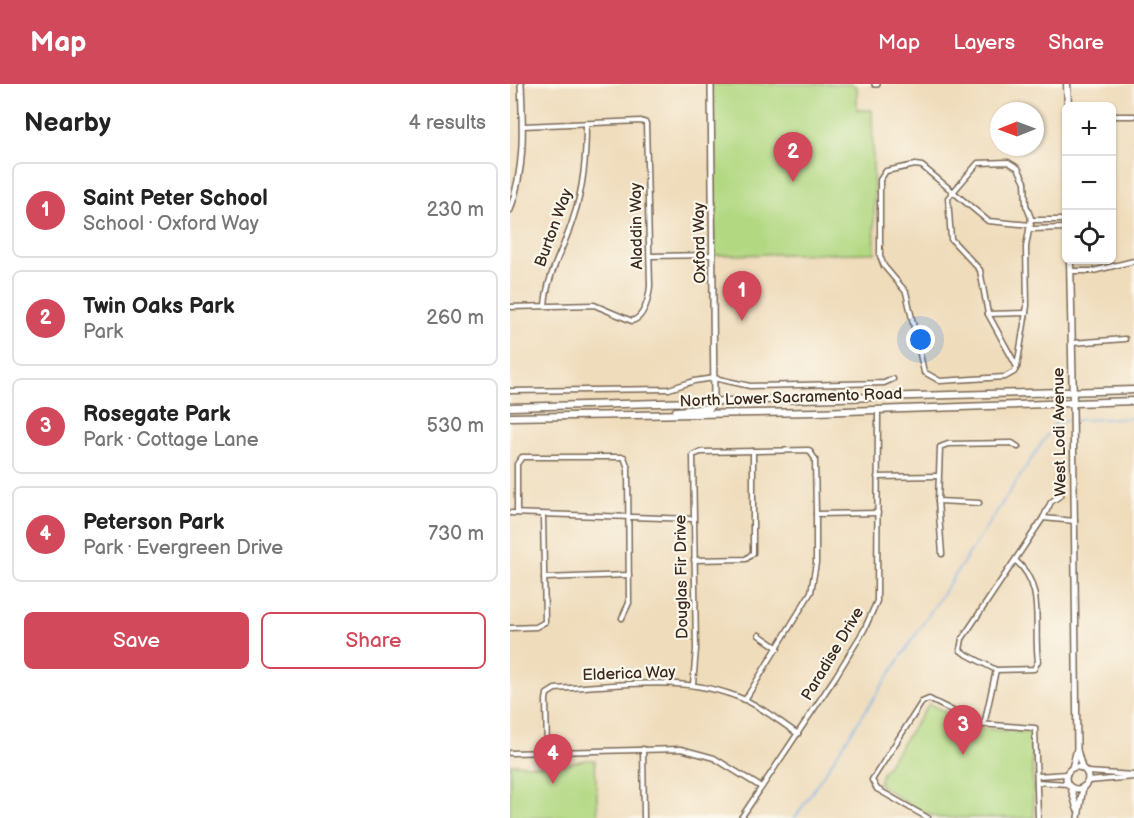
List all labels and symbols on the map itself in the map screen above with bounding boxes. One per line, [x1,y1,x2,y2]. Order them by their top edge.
north arrow [990,102,1044,156]
pin: 2 [774,132,812,182]
street label: Aladdin Way [627,182,647,270]
street label: Burton Way [531,186,577,270]
street label: Oxford Way [690,201,710,284]
pin: 1 [722,272,762,321]
your location [906,325,935,354]
street label: West Lodi Avenue [1049,367,1071,497]
street label: North Lower Sacramento Road [679,385,903,411]
street label: Douglas Fir Drive [671,514,693,639]
street label: Paradise Drive [798,604,869,704]
street label: Elderica Way [582,663,677,685]
pin: 3 [944,706,982,755]
pin: 4 [534,734,573,784]

